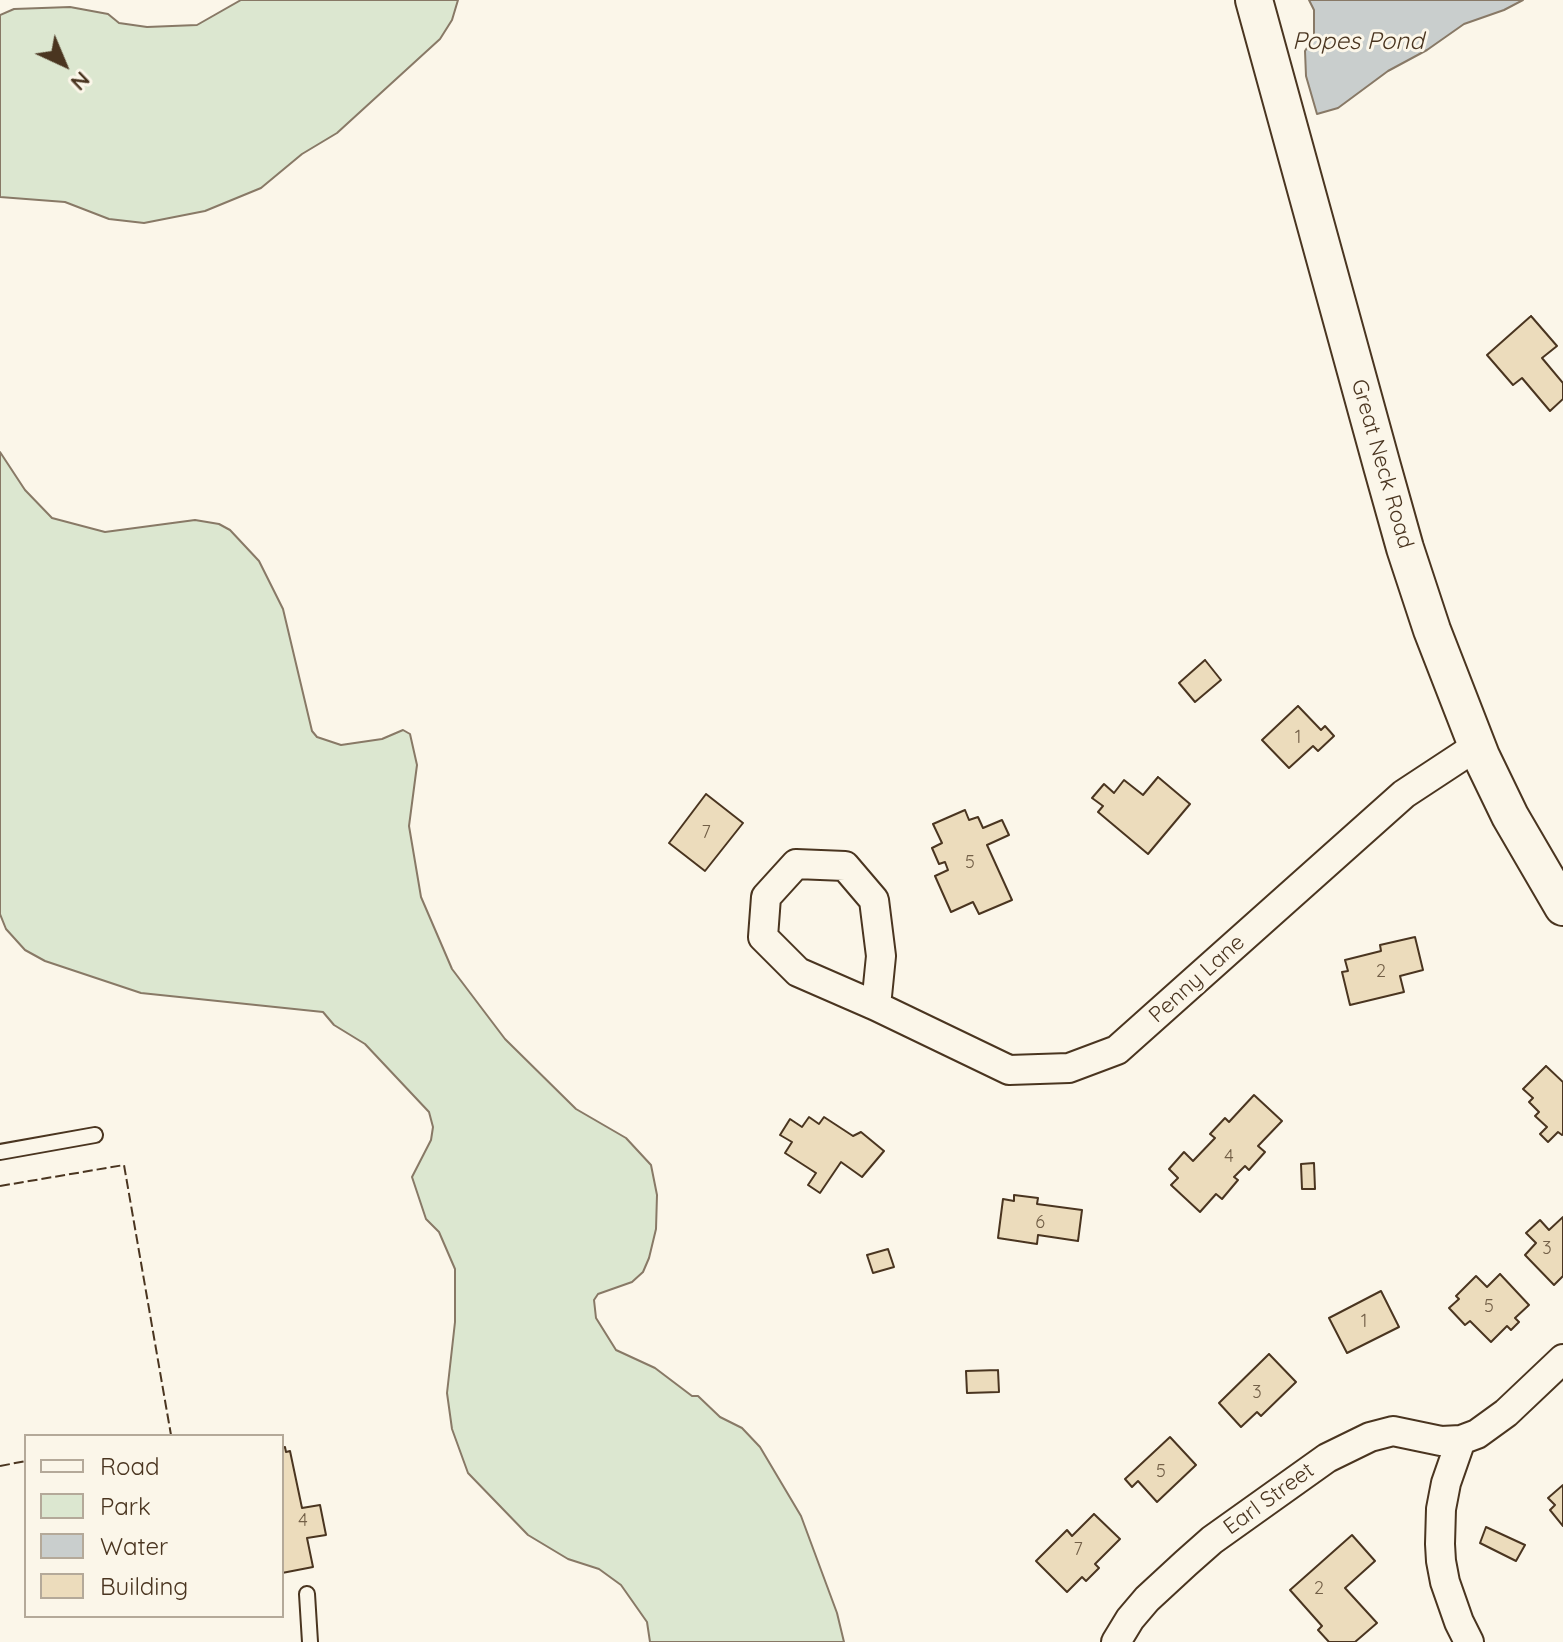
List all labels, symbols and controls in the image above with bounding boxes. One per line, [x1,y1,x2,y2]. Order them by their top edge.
north arrow [24,24,104,104]
water label: Popes Pond [1292,28,1424,56]
text: N [65,66,96,97]
street label: Great Neck Road [1345,376,1419,552]
house number: 1 [1295,727,1301,749]
house number: 7 [701,822,711,844]
house number: 5 [965,852,975,874]
street label: Penny Lane [1144,929,1250,1029]
house number: 2 [1376,961,1386,983]
house number: 4 [1224,1146,1234,1168]
house number: 6 [1035,1212,1045,1234]
house number: 3 [1542,1238,1552,1260]
house number: 5 [1484,1296,1494,1318]
house number: 1 [1361,1311,1367,1333]
house number: 3 [1252,1382,1262,1404]
legend [24,1434,284,1618]
text: Road [100,1451,160,1481]
street label: Earl Street [1219,1457,1319,1541]
house number: 5 [1156,1461,1166,1483]
text: Park [100,1491,151,1521]
house number: 4 [298,1510,308,1532]
text: Water [100,1531,168,1561]
house number: 7 [1073,1539,1083,1561]
text: Building [100,1571,188,1601]
house number: 2 [1314,1578,1324,1600]

